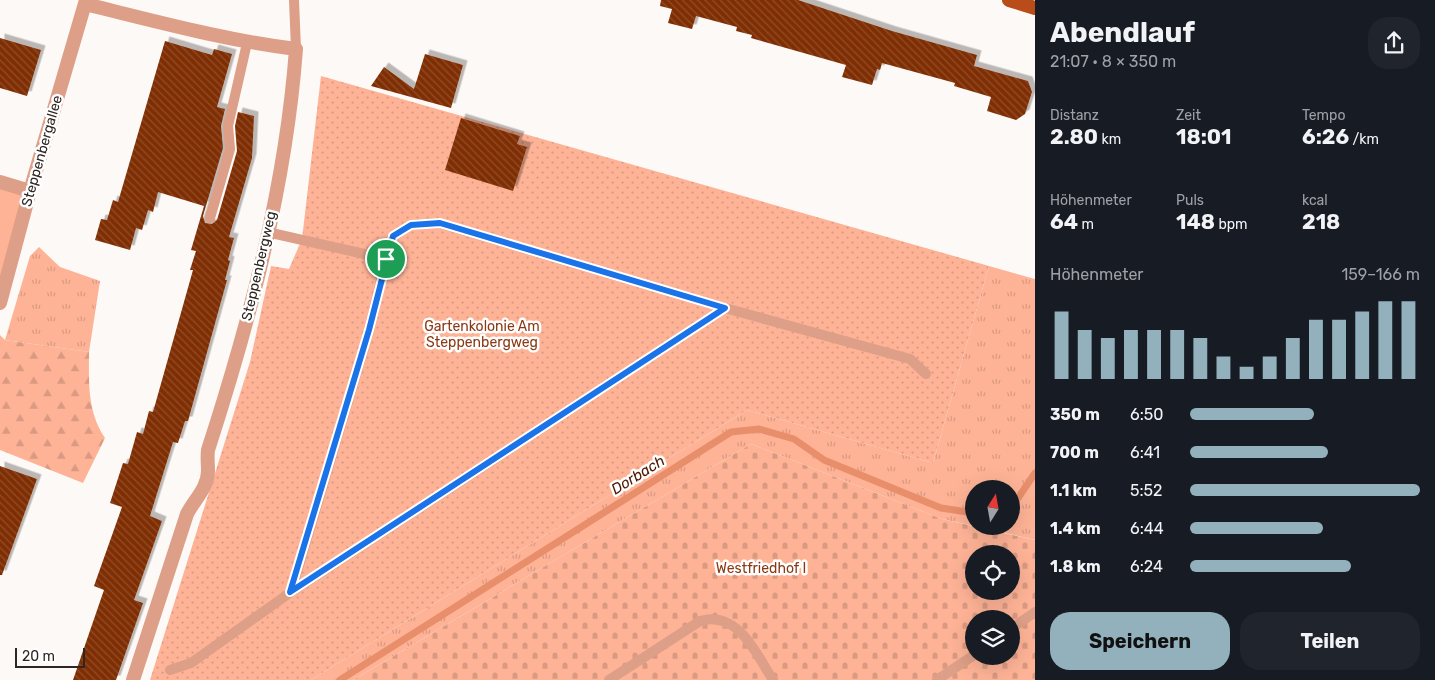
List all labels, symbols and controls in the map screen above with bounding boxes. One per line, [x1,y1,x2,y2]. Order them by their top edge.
text: Abendlauf [1050,16,1195,49]
button: share [1368,17,1420,69]
text: 21:07 · 8 × 350 m [1050,52,1176,71]
street label: Steppenbergallee [18,93,66,209]
text: Distanz [1050,107,1099,124]
text: Zeit [1176,107,1201,124]
text: Tempo [1302,107,1345,124]
text: 2.80 [1050,124,1098,149]
text: 18:01 [1176,124,1232,149]
text: 6:26 [1302,124,1349,149]
text: km [1098,131,1121,148]
text: /km [1349,131,1379,148]
text: Höhenmeter [1050,192,1132,209]
text: Puls [1176,192,1204,209]
text: kcal [1302,192,1328,209]
text: 64 [1050,209,1078,234]
text: 148 [1176,209,1215,234]
text: 218 [1302,209,1340,234]
street label: Steppenbergweg [238,210,280,322]
text: m [1078,216,1094,233]
text: bpm [1215,216,1248,233]
pin [365,238,407,280]
icon: arrive [372,245,400,273]
text: Höhenmeter [1050,265,1143,284]
text: 159–166 m [1342,265,1420,284]
park label: Gartenkolonie Am Steppenbergweg [424,318,540,351]
text: 350 m [1050,405,1100,424]
text: 6:50 [1130,405,1163,424]
text: 700 m [1050,443,1099,462]
text: 6:41 [1130,443,1160,462]
water label: Dorbach [608,452,668,498]
north arrow [965,480,1020,535]
map controls [965,480,1020,665]
text: 1.1 km [1050,481,1097,500]
text: 5:52 [1130,481,1163,500]
text: 1.4 km [1050,519,1101,538]
text: 6:44 [1130,519,1164,538]
button: locate [965,545,1020,600]
text: 1.8 km [1050,557,1101,576]
text: 6:24 [1130,557,1163,576]
park label: Westfriedhof I [716,560,806,577]
button: layers [965,610,1020,665]
button: Speichern [1050,612,1230,670]
button: Teilen [1240,612,1420,670]
scale bar [15,645,85,668]
text: 20 m [22,648,55,665]

